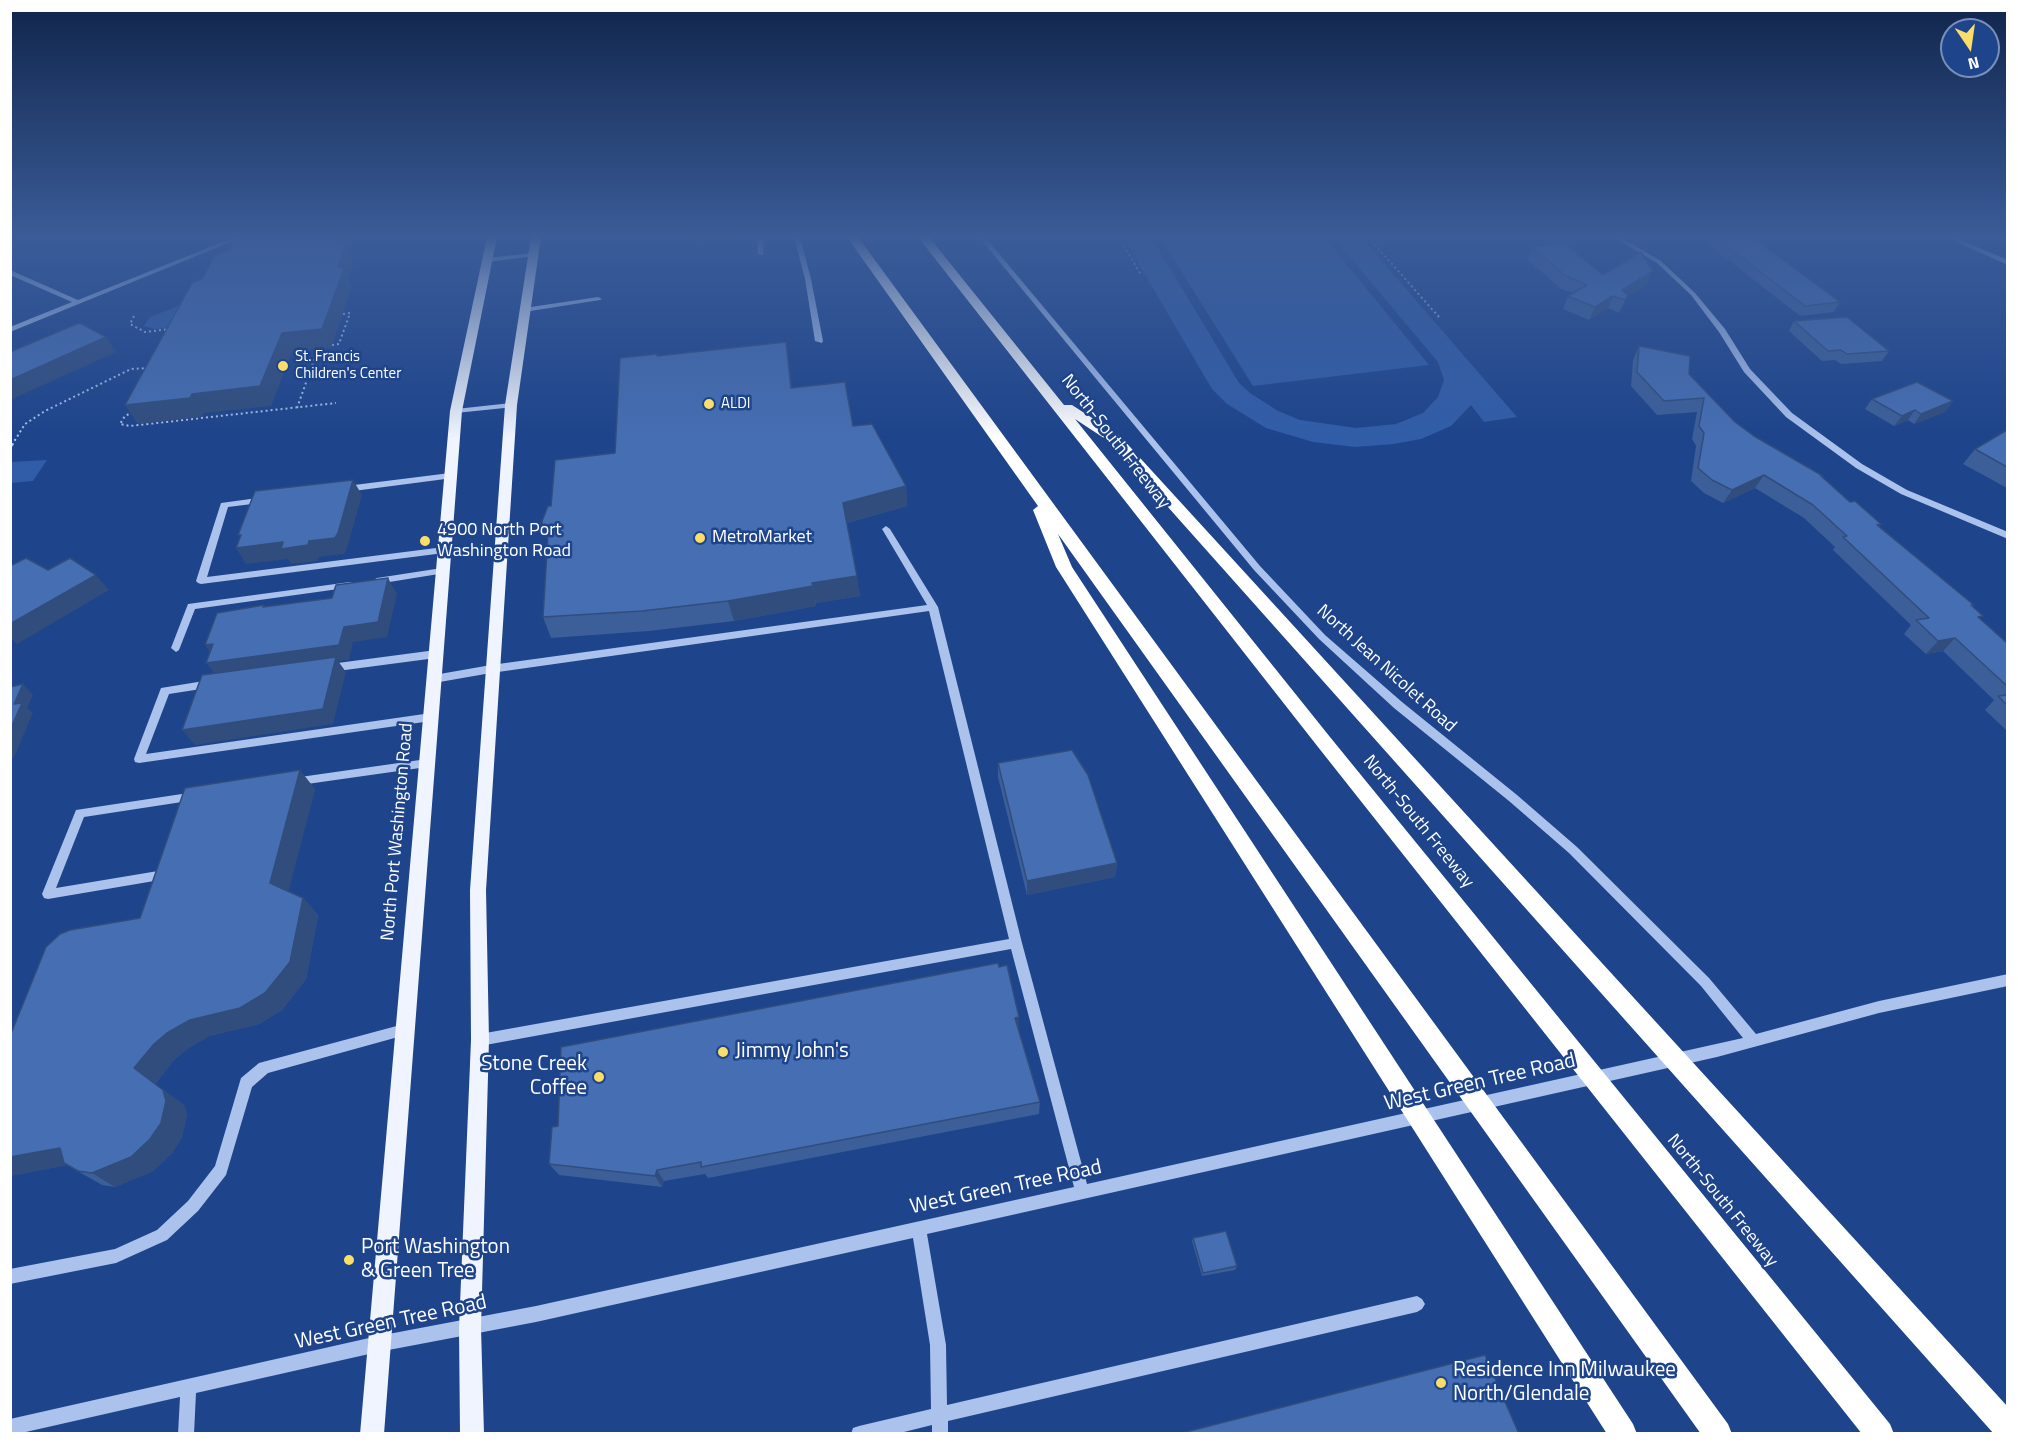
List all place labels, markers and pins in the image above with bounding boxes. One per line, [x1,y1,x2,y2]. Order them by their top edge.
place label: St. Francis Children's Center [295,348,401,383]
marker: St. Francis Children's Center [276,359,290,373]
place label: ALDI [721,395,750,413]
marker: ALDI [702,397,716,411]
place label: 4900 North Port Washington Road [437,520,571,562]
place label: MetroMarket [712,527,812,549]
marker: MetroMarket [693,531,707,545]
marker: 4900 North Port Washington Road [418,534,432,548]
place label: Jimmy John's [735,1039,849,1065]
marker: Jimmy John's [716,1045,730,1059]
place label: Stone Creek Coffee [481,1052,587,1102]
marker: Stone Creek Coffee [592,1070,606,1084]
place label: Port Washington & Green Tree [361,1235,510,1285]
marker: Port Washington & Green Tree [342,1253,356,1267]
place label: Residence Inn Milwaukee North/Glendale [1453,1358,1676,1408]
marker: Residence Inn Milwaukee North/Glendale [1434,1376,1448,1390]

